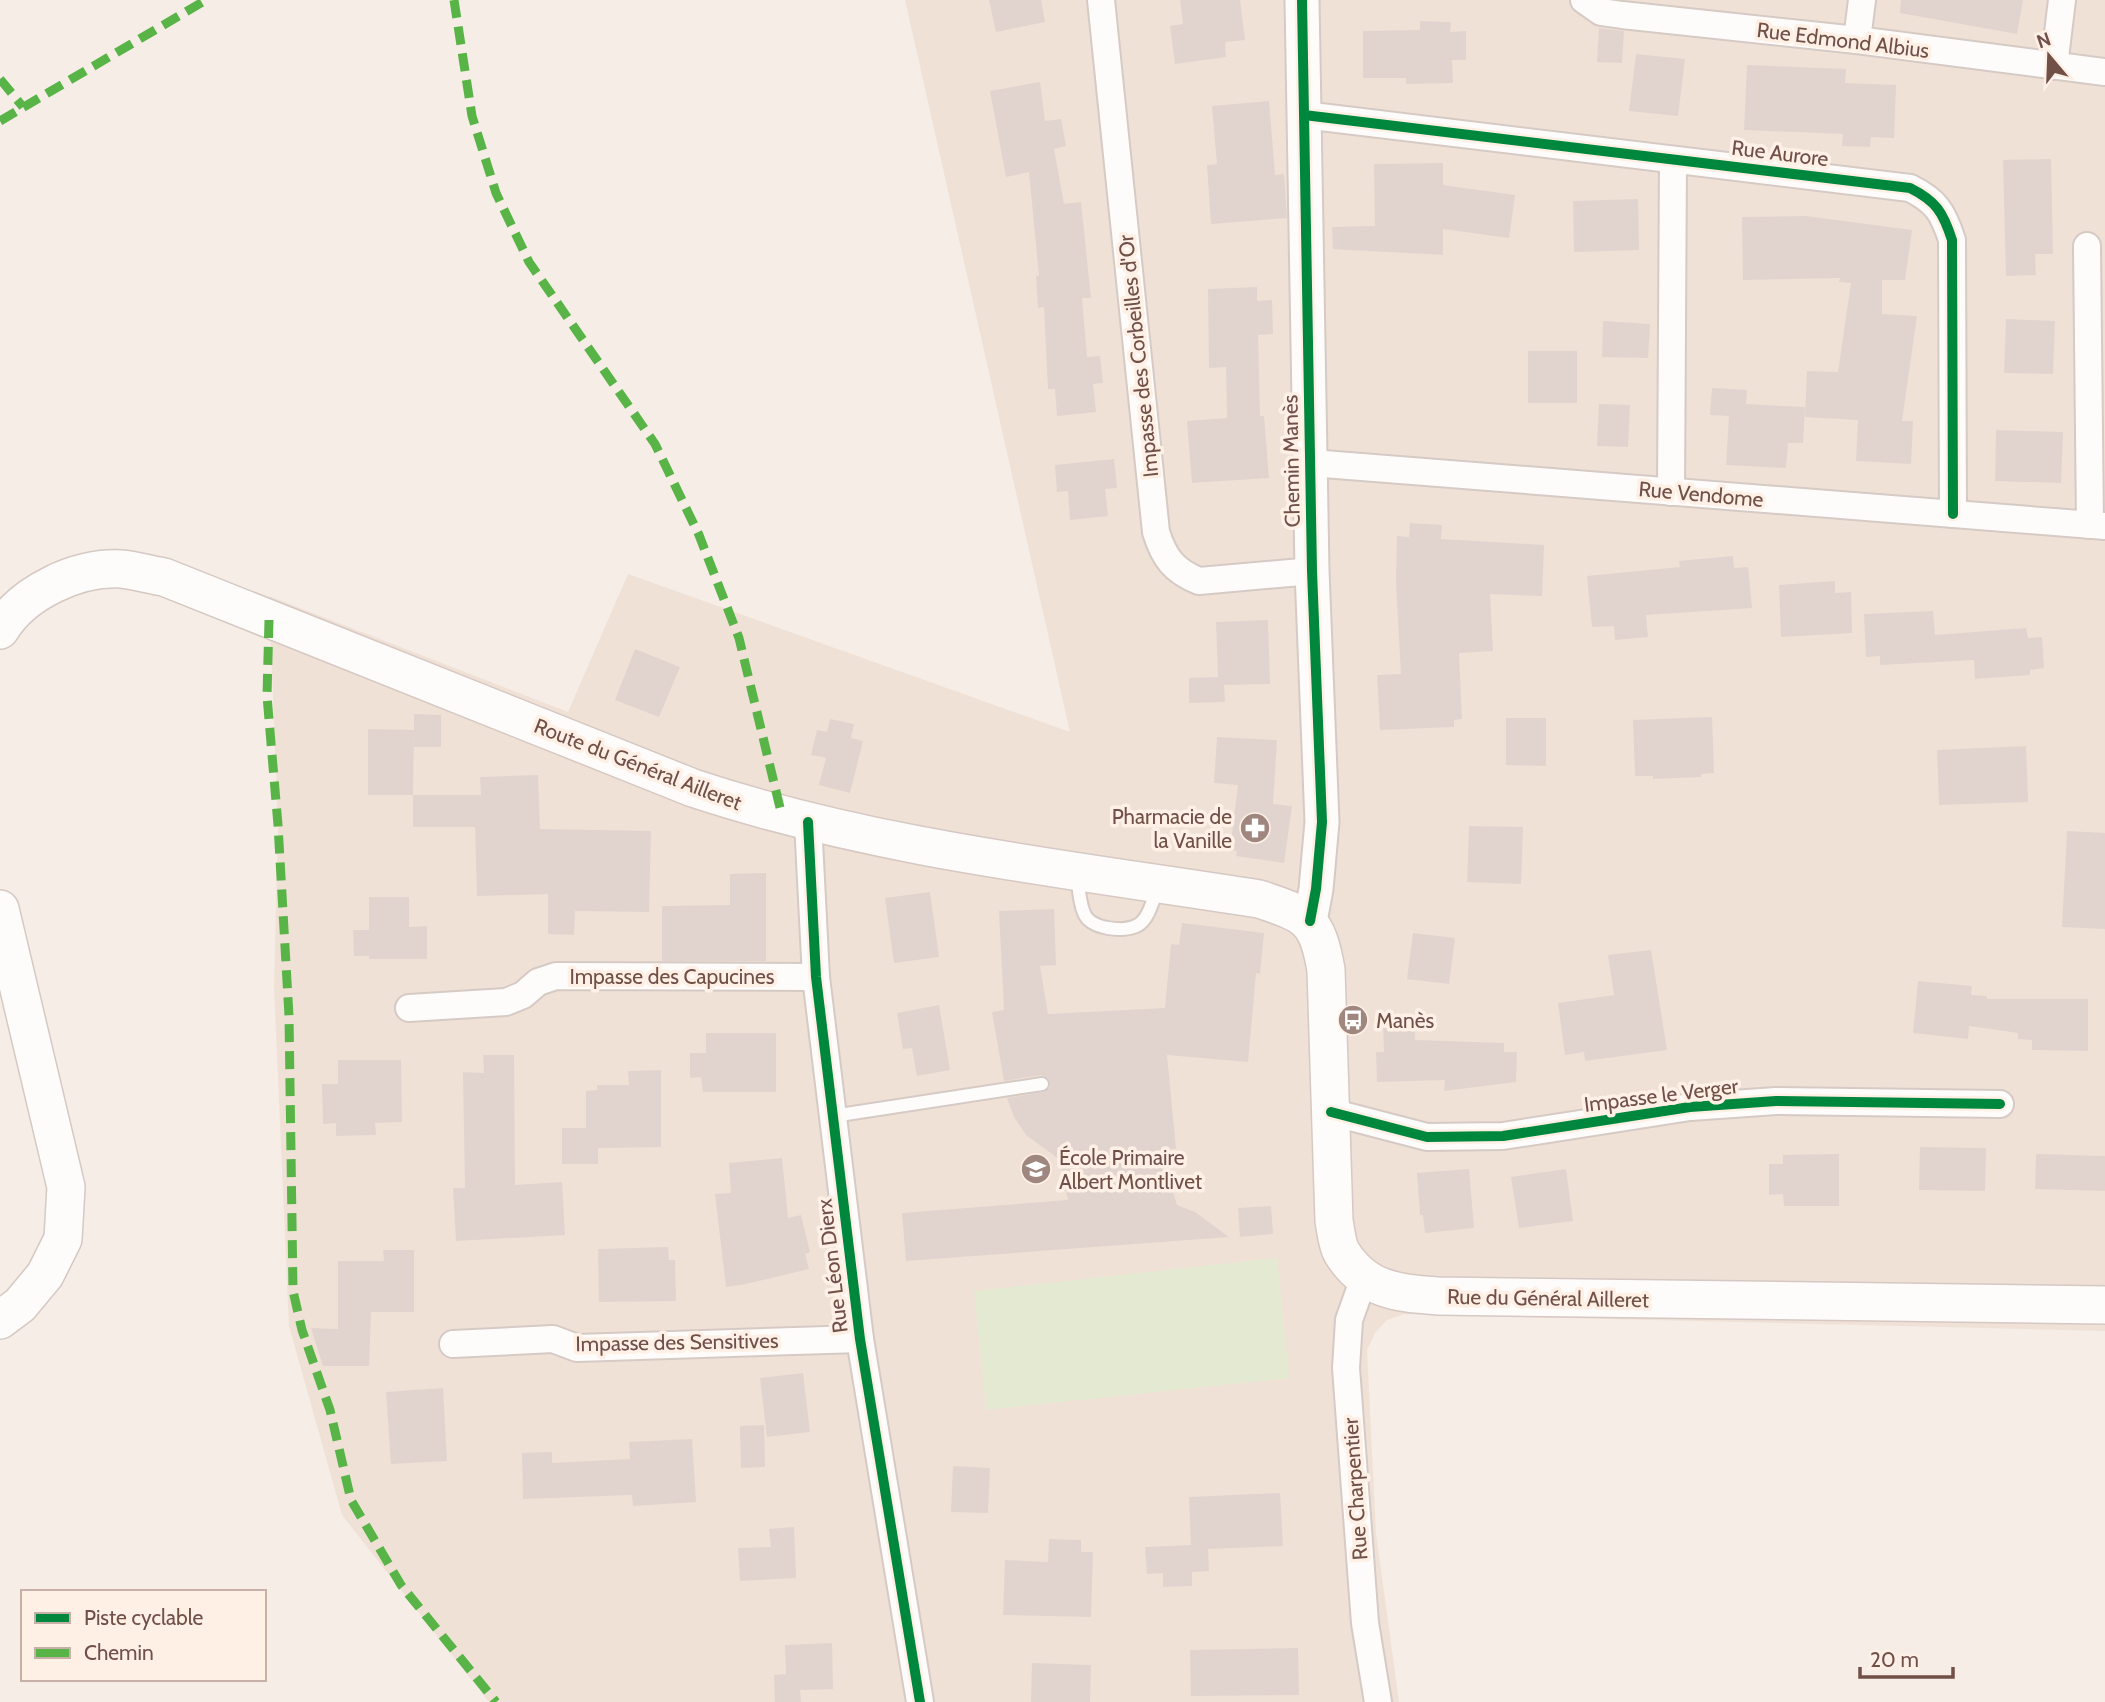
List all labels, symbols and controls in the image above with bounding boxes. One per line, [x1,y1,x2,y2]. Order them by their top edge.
street label: Rue Edmond Albius [1755,17,1931,63]
north arrow [2014,21,2084,91]
text: N [2034,27,2054,53]
street label: Rue Aurore [1730,135,1830,171]
street label: Impasse des Corbeilles d'Or [1113,233,1163,478]
street label: Chemin Manès [1277,394,1305,528]
street label: Rue Vendome [1637,476,1765,512]
street label: Route du Général Ailleret [531,713,745,815]
place label: Pharmacie de la Vanille [1112,804,1232,853]
pharmacy icon: Pharmacie de la Vanille [1238,811,1272,845]
street label: Impasse des Capucines [570,964,775,989]
bus stop icon: Manès [1336,1003,1370,1037]
place label: Manès [1376,1008,1434,1033]
street label: Impasse le Verger [1582,1073,1740,1117]
place label: École Primaire Albert Montlivet [1059,1145,1202,1194]
school or university icon: École Primaire Albert Montlivet [1019,1152,1053,1186]
street label: Rue Léon Dierx [811,1197,853,1334]
street label: Rue du Général Ailleret [1447,1284,1649,1312]
street label: Impasse des Sensitives [575,1328,779,1356]
street label: Rue Charpentier [1338,1417,1372,1561]
legend [21,1590,266,1681]
text: Piste cyclable [84,1605,204,1630]
scale bar [1860,1636,1953,1680]
text: Chemin [84,1640,154,1665]
text: 20 m [1870,1647,1919,1672]

